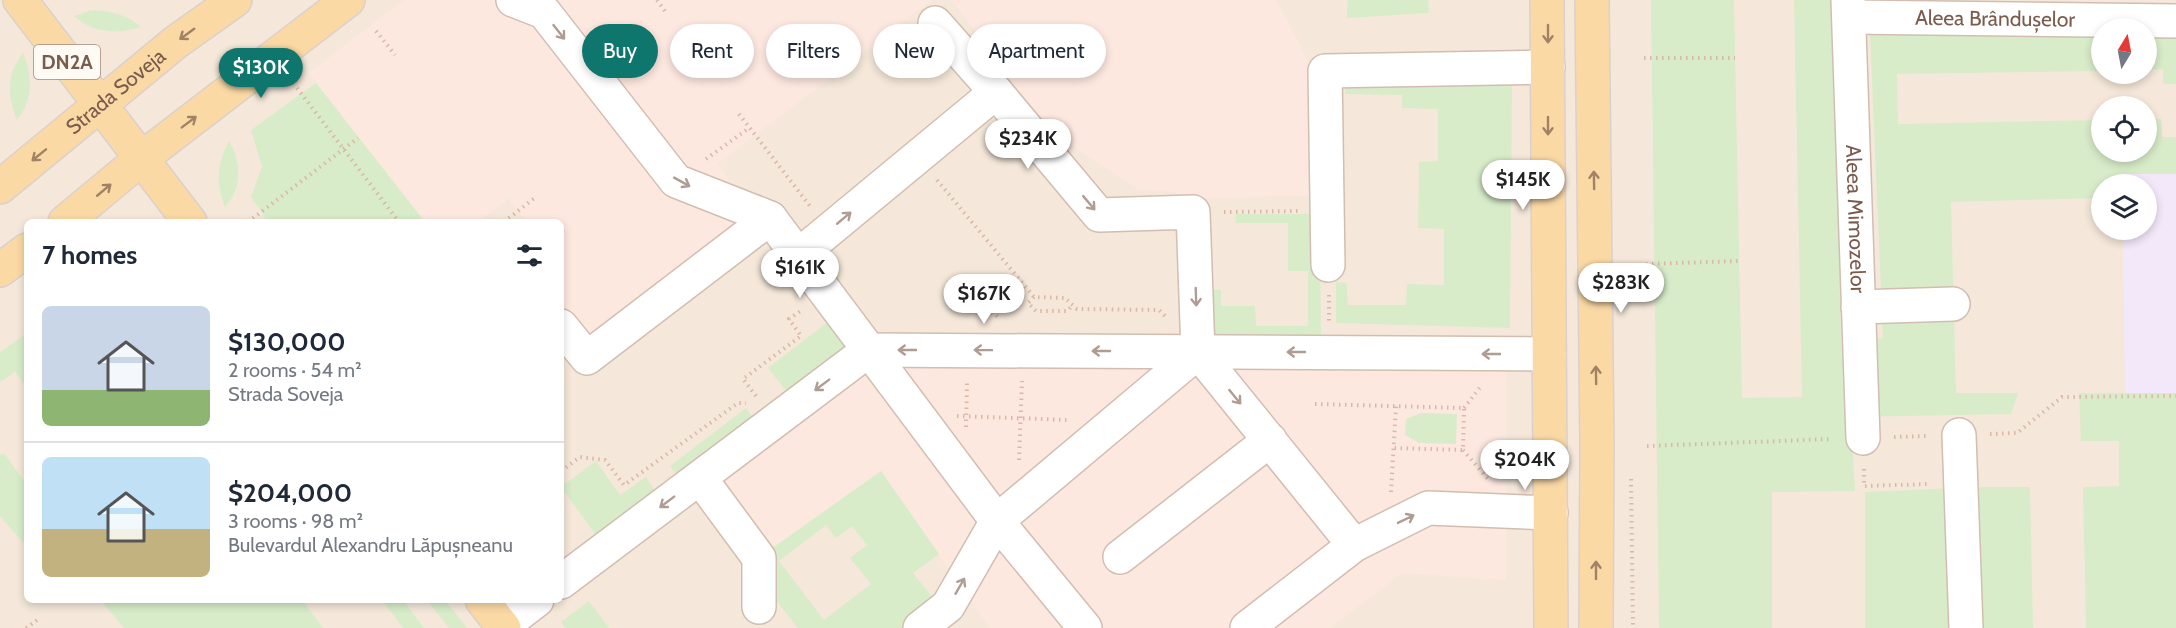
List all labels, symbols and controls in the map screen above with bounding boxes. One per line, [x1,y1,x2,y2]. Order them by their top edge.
street label: Aleea Brândușelor [1915,5,2075,33]
north arrow [2091,18,2157,84]
map controls [2091,18,2157,240]
one-way arrow [1542,23,1553,43]
one-way arrow [553,24,566,40]
chip: Buy [582,24,658,78]
chip: Rent [670,24,754,78]
chip: Filters [766,24,861,78]
chip: New [873,24,955,78]
chip: Apartment [967,24,1106,78]
one-way arrow [180,28,196,40]
street label: Strada Soveja [61,43,170,139]
road number: DN2A [34,45,100,79]
pin: $130K [219,48,303,99]
text: $130K [233,55,289,79]
button: locate [2091,96,2157,162]
one-way arrow [1542,115,1554,135]
one-way arrow [180,116,196,129]
pin: $234K [986,119,1070,170]
text: $234K [999,126,1057,150]
street label: Aleea Mimozelor [1841,144,1871,294]
one-way arrow [32,148,47,162]
pin: $145K [1481,160,1565,211]
text: $145K [1496,167,1550,191]
one-way arrow [1588,170,1600,190]
button: layers [2091,174,2157,240]
one-way arrow [673,176,690,188]
one-way arrow [96,183,111,197]
one-way arrow [1082,195,1096,210]
one-way arrow [836,211,851,225]
text: 7 homes [42,239,137,271]
icon: filters [513,239,546,272]
pin: $161K [758,248,842,299]
text: $161K [775,255,825,279]
pin: $283K [1579,263,1663,314]
text: $283K [1592,270,1650,294]
pin: $167K [942,274,1026,325]
text: $167K [958,281,1010,305]
one-way arrow [1191,286,1202,306]
text: $130,000 [228,326,346,358]
icon: home [90,330,162,402]
one-way arrow [897,344,917,356]
one-way arrow [974,344,994,356]
one-way arrow [1091,345,1111,357]
one-way arrow [1286,346,1306,358]
one-way arrow [1481,348,1501,359]
text: 2 rooms · 54 m² [228,358,362,382]
one-way arrow [1591,365,1602,385]
one-way arrow [815,378,831,391]
text: Strada Soveja [228,382,343,406]
one-way arrow [1228,389,1242,404]
pin: $204K [1483,440,1567,491]
text: $204K [1494,447,1556,471]
text: $204,000 [228,477,352,509]
icon: home [90,481,162,553]
one-way arrow [659,496,675,509]
text: 3 rooms · 98 m² [228,509,363,533]
one-way arrow [1397,512,1415,524]
text: Bulevardul Alexandru Lăpușneanu [228,533,513,557]
one-way arrow [1590,560,1602,580]
one-way arrow [954,578,966,595]

